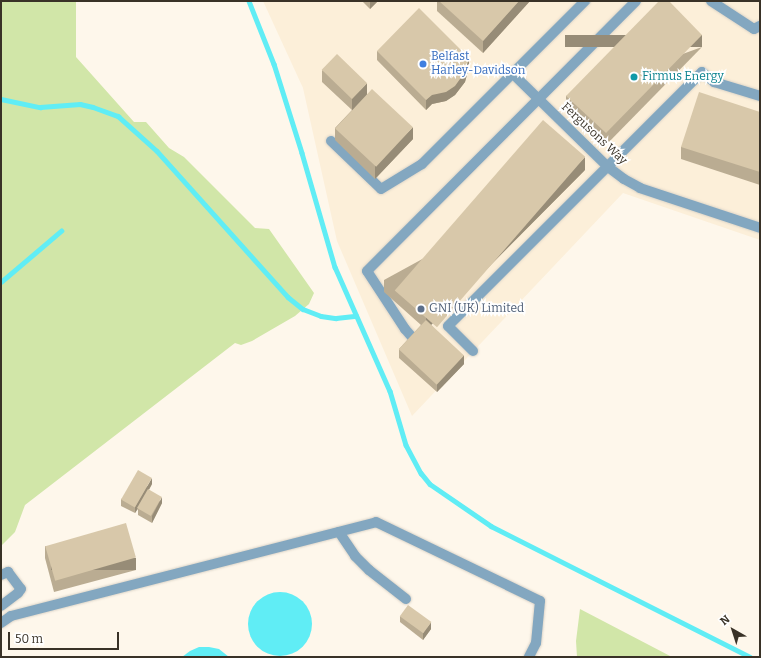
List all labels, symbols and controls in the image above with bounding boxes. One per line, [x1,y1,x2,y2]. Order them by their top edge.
place label: Belfast Harley-Davidson [431,50,525,78]
marker: Belfast Harley-Davidson [418,59,428,69]
place label: Firmus Energy [642,70,724,84]
marker: Firmus Energy [629,72,639,82]
street label: Fergusons Way [558,100,630,168]
place label: GNI (UK) Limited [429,302,524,316]
marker: GNI (UK) Limited [416,304,426,314]
north arrow [713,610,753,650]
text: N [718,613,733,628]
scale bar [10,624,121,650]
text: 50 m [15,632,43,646]

